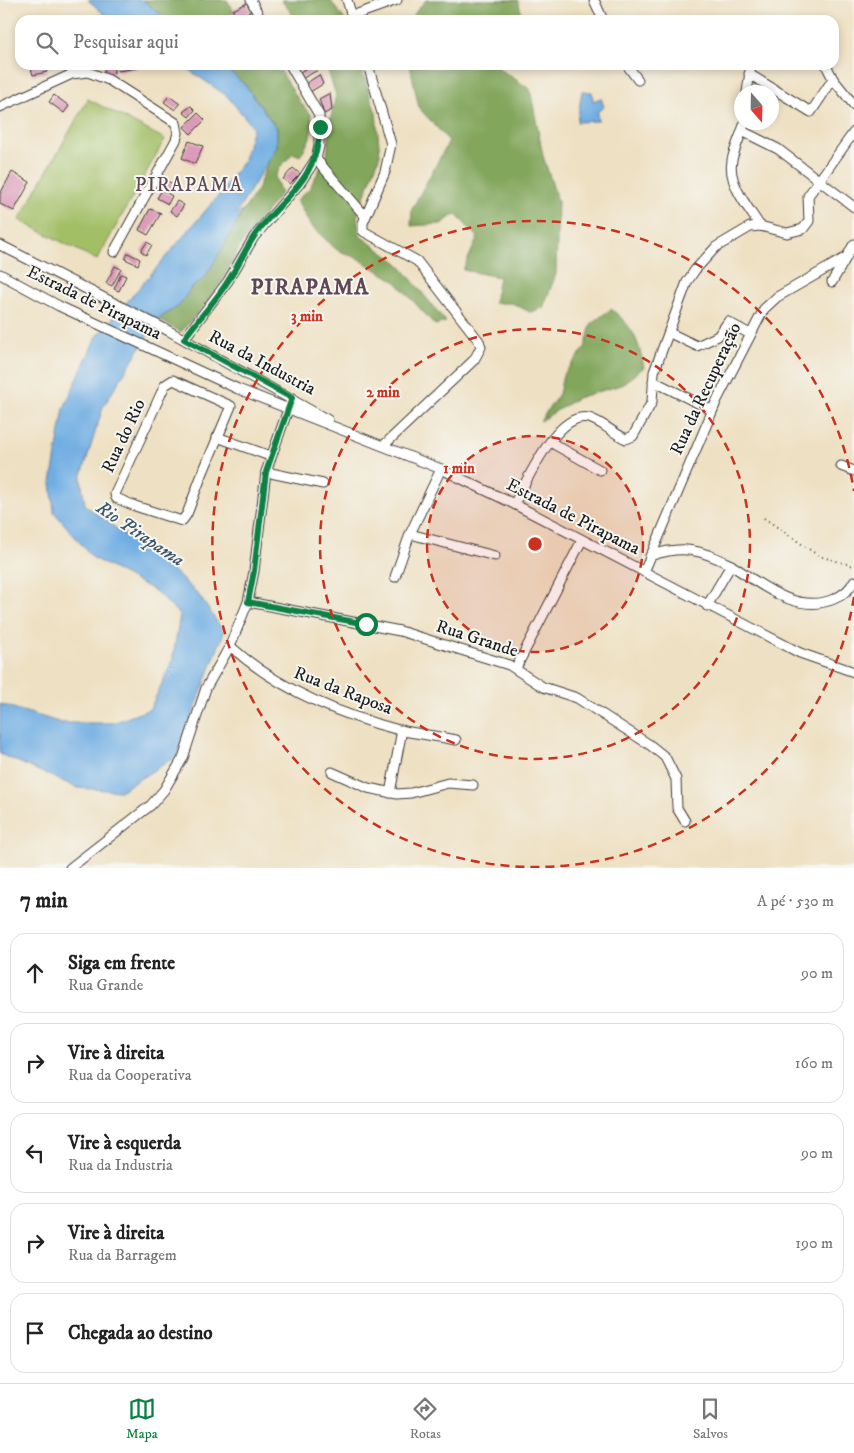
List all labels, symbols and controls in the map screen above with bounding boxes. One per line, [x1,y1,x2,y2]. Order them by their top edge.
search box [15,15,839,70]
icon: search [33,29,61,57]
text: Pesquisar aqui [73,31,179,54]
north arrow [734,85,779,130]
route end [309,116,332,139]
district label: PIRAPAMA [135,173,243,198]
street label: Estrada de Pirapama [23,261,165,345]
district label: PIRAPAMA [251,274,369,301]
text: 3 min [291,307,323,326]
street label: Rua da Recuperação [666,319,746,459]
street label: Rua da Industria [205,326,320,401]
text: 2 min [366,383,400,402]
street label: Rua do Rio [97,395,151,477]
text: 1 min [443,459,475,478]
street label: Estrada de Pirapama [503,474,644,560]
water label: Rio Pirapama [90,496,188,573]
centre of rings [526,535,544,553]
route start [355,613,378,636]
street label: Rua Grande [433,615,521,663]
street label: Rua da Raposa [291,662,396,720]
text: 7 min [20,888,68,914]
text: A pé · 530 m [757,891,834,911]
text: Siga em frente [68,952,175,975]
icon: ahead [21,959,49,987]
text: 90 m [801,963,833,983]
text: Rua Grande [68,975,143,995]
text: Vire à direita [68,1042,164,1065]
icon: right [21,1049,49,1077]
text: 160 m [795,1053,833,1073]
text: Rua da Cooperativa [68,1065,192,1085]
text: Vire à esquerda [68,1132,181,1155]
icon: left [21,1139,49,1167]
text: 90 m [801,1143,833,1163]
text: Rua da Industria [68,1155,173,1175]
text: Vire à direita [68,1222,164,1245]
icon: right [21,1229,49,1257]
text: 190 m [795,1233,833,1253]
text: Rua da Barragem [68,1245,177,1265]
icon: arrive [21,1319,49,1347]
text: Chegada ao destino [68,1322,213,1345]
tab: Mapa [126,1395,158,1443]
tab: Rotas [410,1395,441,1443]
tab: Salvos [693,1395,728,1443]

